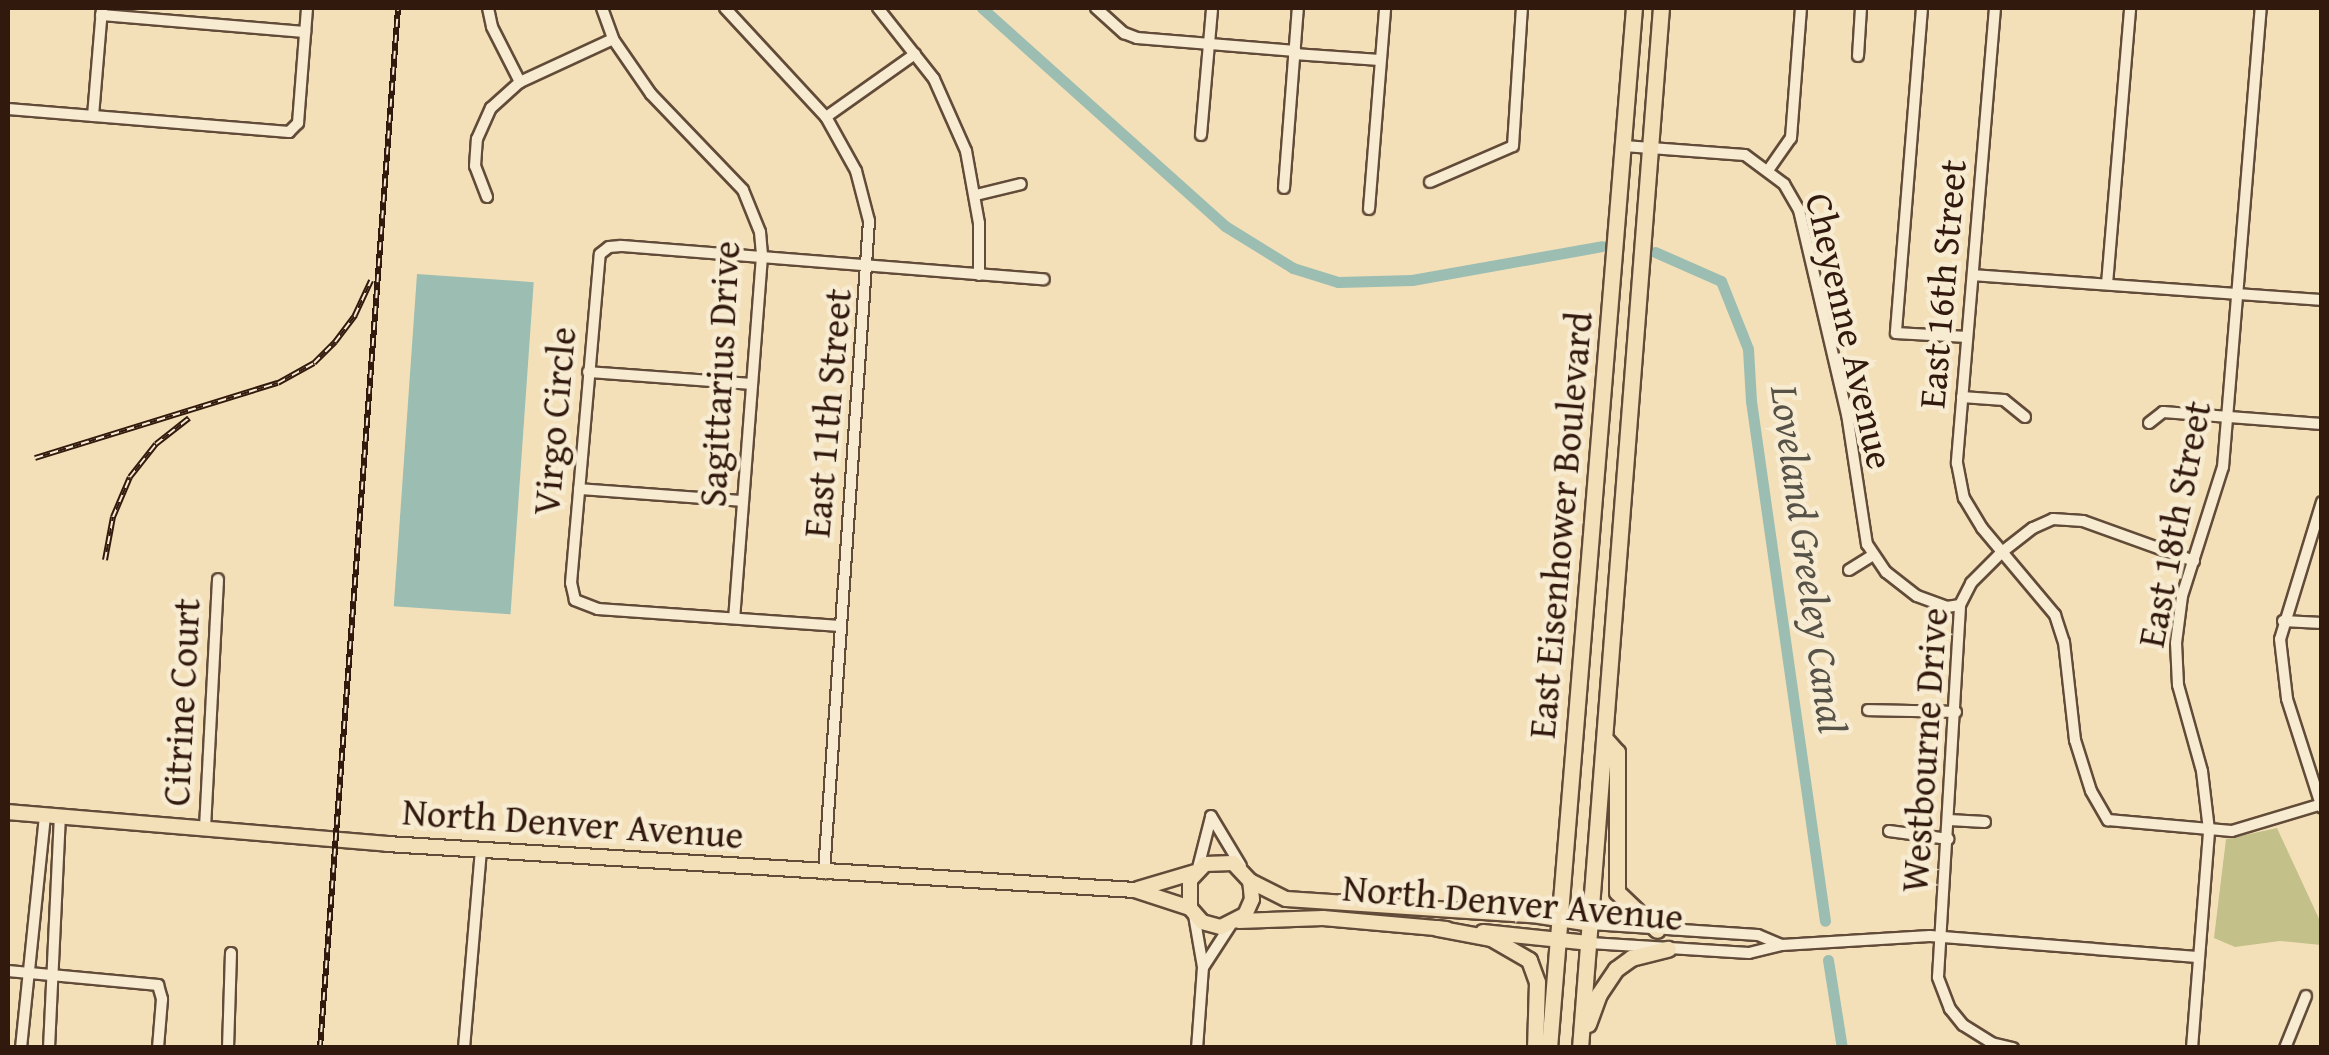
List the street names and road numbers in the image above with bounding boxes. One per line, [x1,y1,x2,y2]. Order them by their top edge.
street label: East 16th Street [1908,158,1976,410]
street label: Cheyenne Avenue [1796,189,1904,473]
street label: Sagittarius Drive [689,240,749,508]
street label: East 11th Street [793,287,861,539]
street label: East Eisenhower Boulevard [1519,310,1601,740]
street label: Virgo Circle [523,325,585,517]
street label: East 18th Street [2128,397,2220,651]
street label: Citrine Court [153,597,209,807]
street label: Westbourne Drive [1891,606,1957,894]
street label: North Denver Avenue [401,788,745,858]
street label: North Denver Avenue [1341,864,1685,940]

